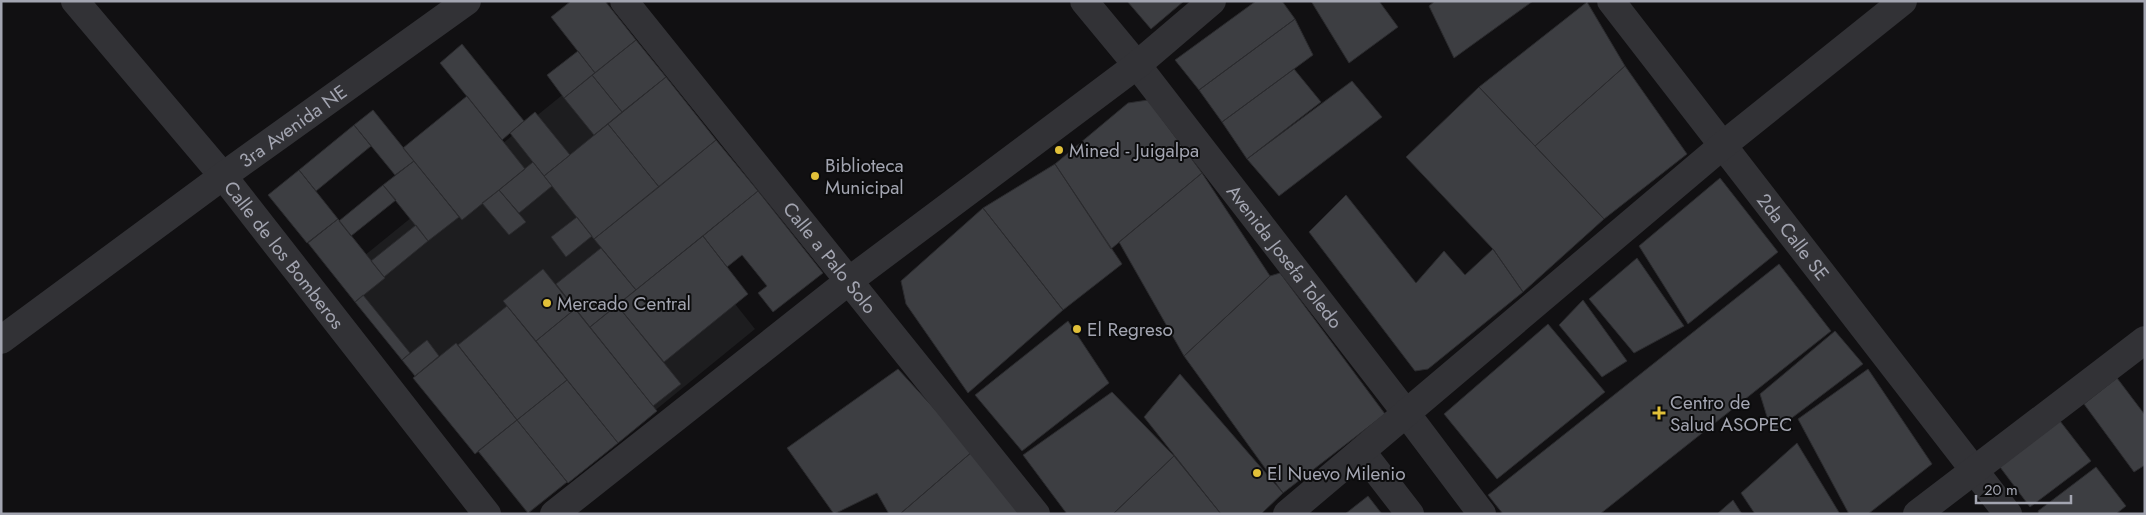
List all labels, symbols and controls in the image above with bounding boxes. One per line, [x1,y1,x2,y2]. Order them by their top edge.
street label: 3ra Avenida NE [234,78,353,174]
place label: Mined - Juigalpa [1069,137,1199,164]
marker: Mined - Juigalpa [1053,144,1065,156]
place label: Biblioteca Municipal [825,152,904,201]
marker: Biblioteca Municipal [809,170,821,182]
street label: Calle de los Bomberos [218,175,351,335]
street label: Avenida Josefa Toledo [1220,179,1349,334]
street label: 2da Calle SE [1751,188,1835,286]
street label: Calle a Palo Solo [776,196,883,319]
place label: Mercado Central [557,290,691,317]
marker: Mercado Central [541,297,553,309]
place label: El Regreso [1087,316,1173,343]
marker: El Regreso [1071,323,1083,335]
place label: Centro de Salud ASOPEC [1670,389,1792,438]
marker: Centro de Salud ASOPEC [1652,406,1666,420]
place label: El Nuevo Milenio [1267,460,1406,487]
marker: El Nuevo Milenio [1251,467,1263,479]
scale bar [1976,472,2071,504]
text: 20 m [1984,479,2018,501]

